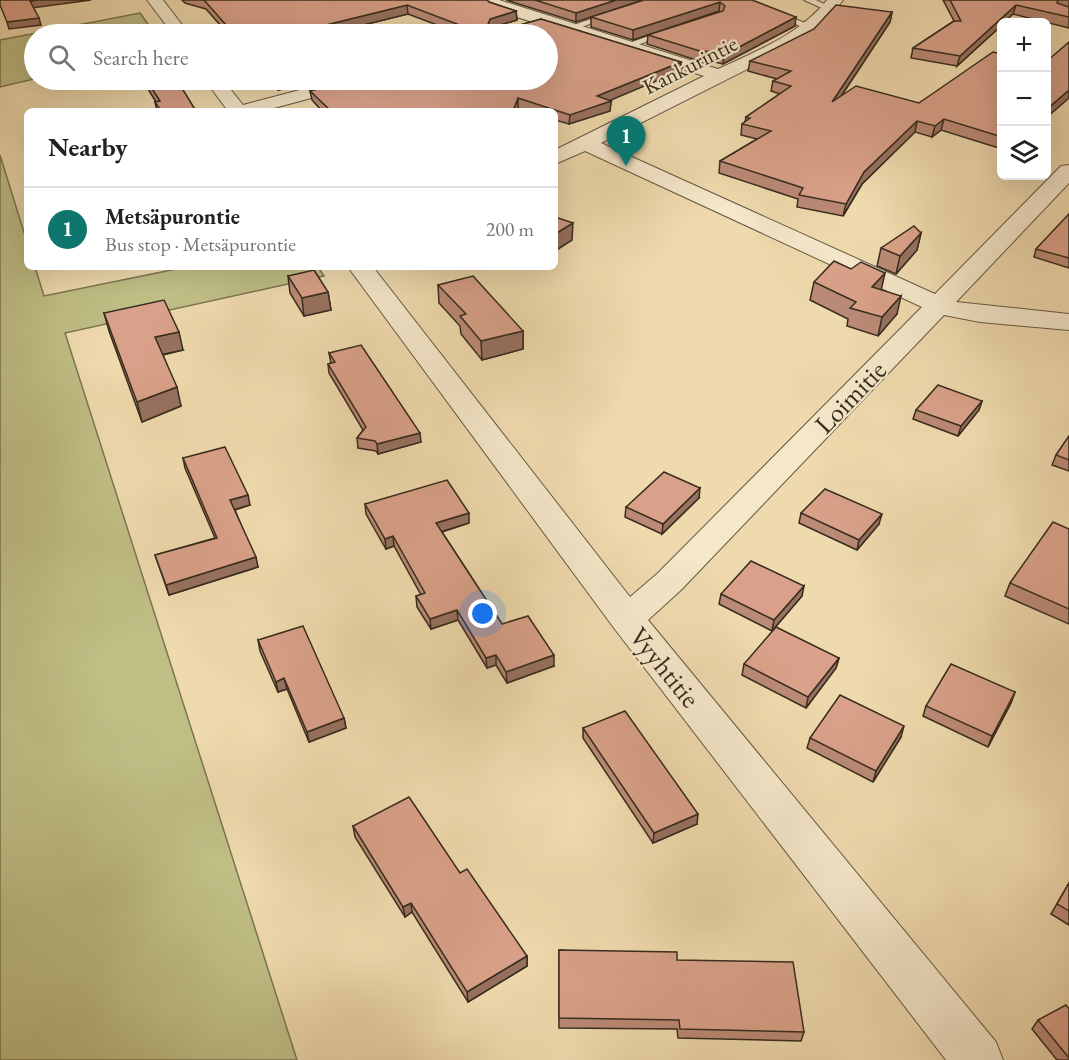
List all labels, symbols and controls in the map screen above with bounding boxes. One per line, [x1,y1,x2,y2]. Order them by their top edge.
map controls [997,18,1051,180]
button: + [997,18,1051,72]
search box [24,24,558,90]
street label: Kankurintie [638,29,743,101]
icon: search [45,41,78,74]
text: Search here [93,43,188,72]
button: − [997,72,1051,126]
pin: 1 [606,116,646,166]
button: layers [997,126,1051,180]
text: Nearby [48,130,128,164]
text: Metsäpurontie [105,202,240,231]
text: 1 [62,216,73,242]
text: 200 m [486,216,534,242]
text: Bus stop · Metsäpurontie [105,231,296,257]
street label: Loimitie [806,353,894,441]
your location [468,599,497,628]
street label: Vyyhtitie [622,620,708,714]

